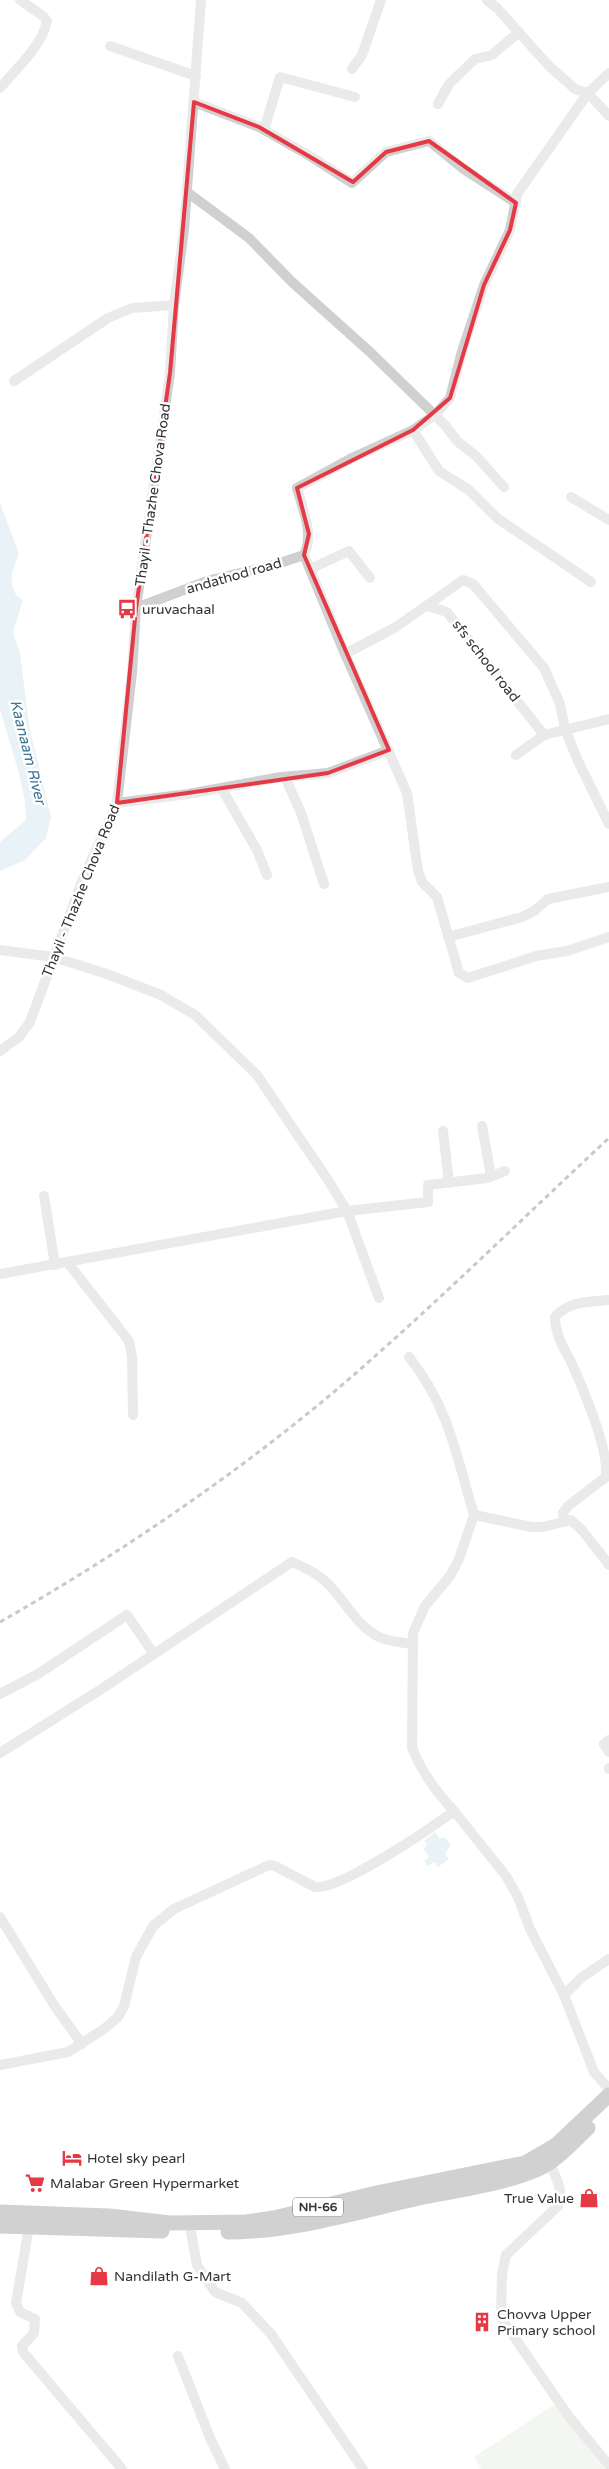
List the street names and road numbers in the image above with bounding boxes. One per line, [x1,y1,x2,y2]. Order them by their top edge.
street label: Thayil - Thazhe Chova Road [132,402,174,588]
street label: andathod road [184,554,284,598]
street label: sfs school road [449,617,523,705]
street label: Thayil - Thazhe Chova Road [39,802,123,980]
road number: NH-66 [293,2198,343,2216]

